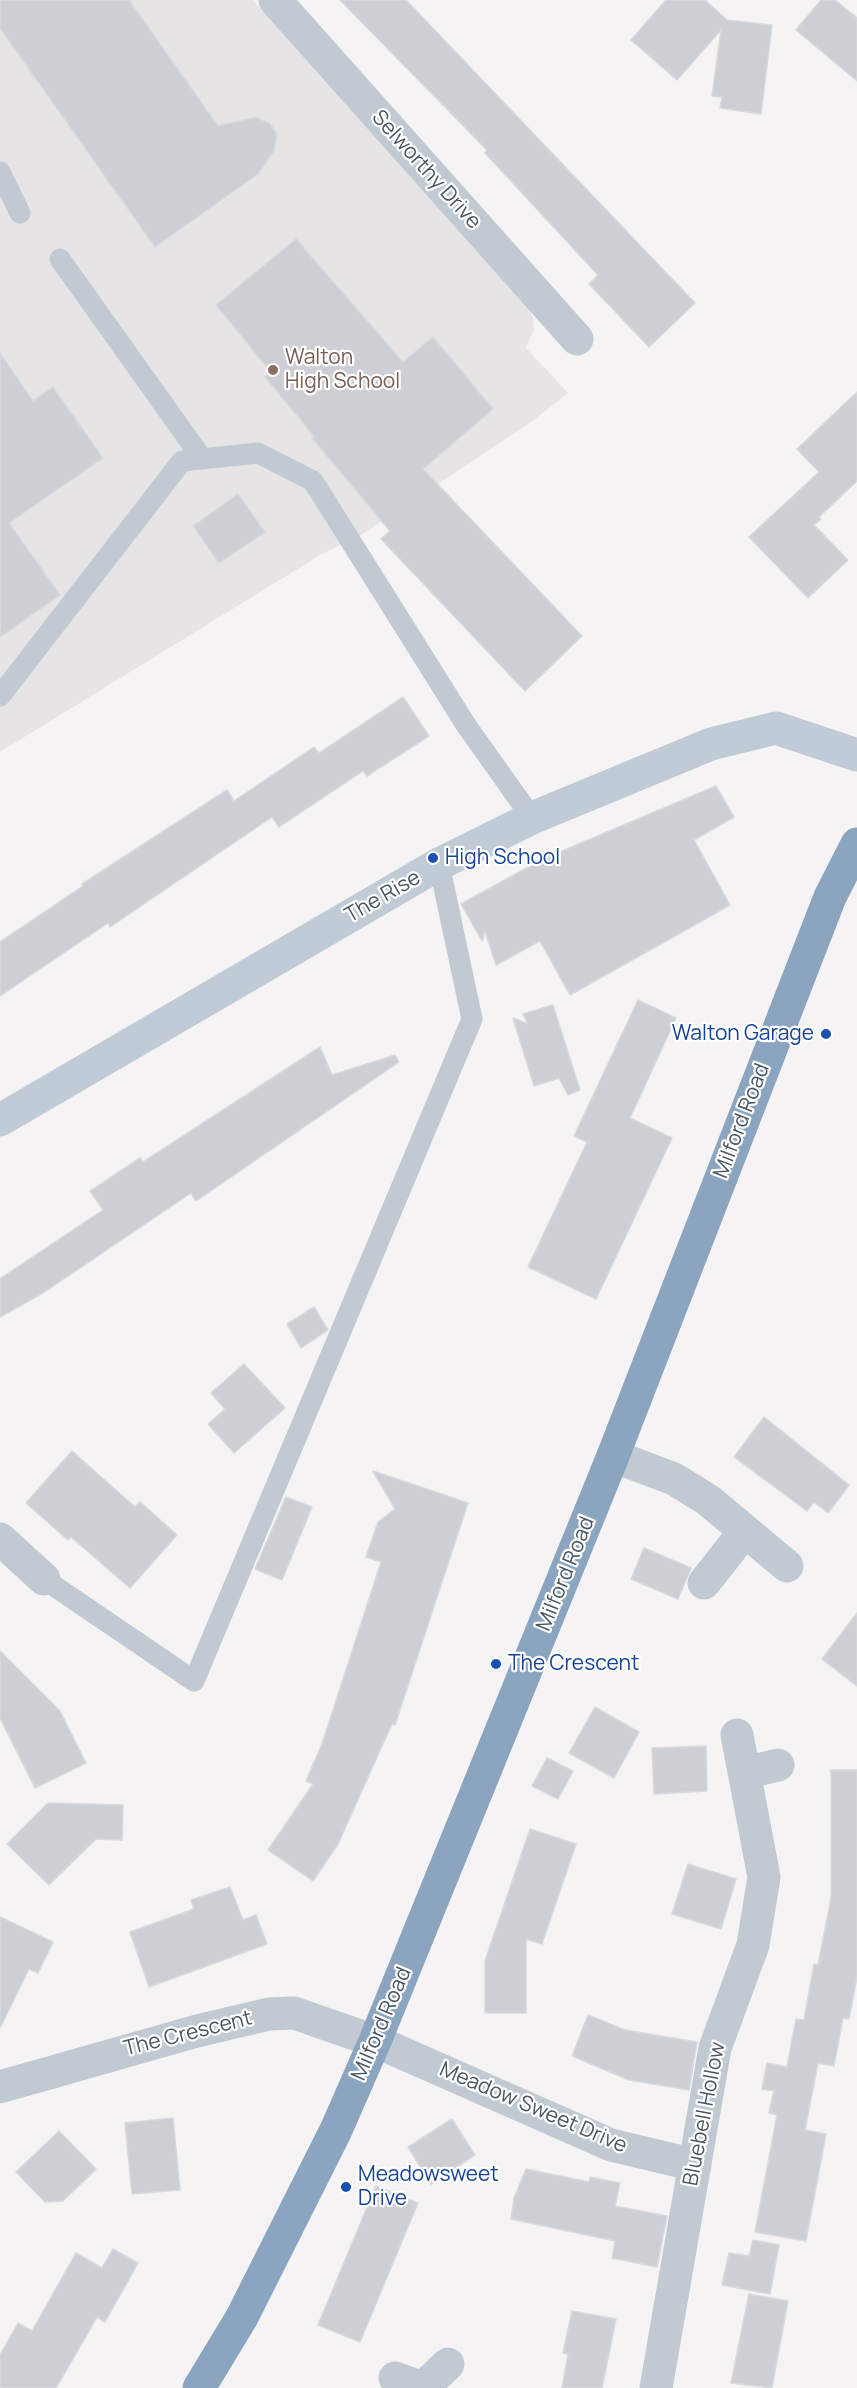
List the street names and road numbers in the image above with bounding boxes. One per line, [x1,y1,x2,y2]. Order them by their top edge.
street label: Selworthy Drive [366,105,486,235]
street label: The Rise [341,865,425,929]
street label: Milford Road [709,1060,775,1182]
street label: Milford Road [532,1513,600,1635]
street label: Milford Road [347,1964,417,2084]
street label: The Crescent [121,2006,255,2062]
street label: Bluebell Hollow [679,2040,731,2188]
street label: Meadow Sweet Drive [436,2057,630,2159]

